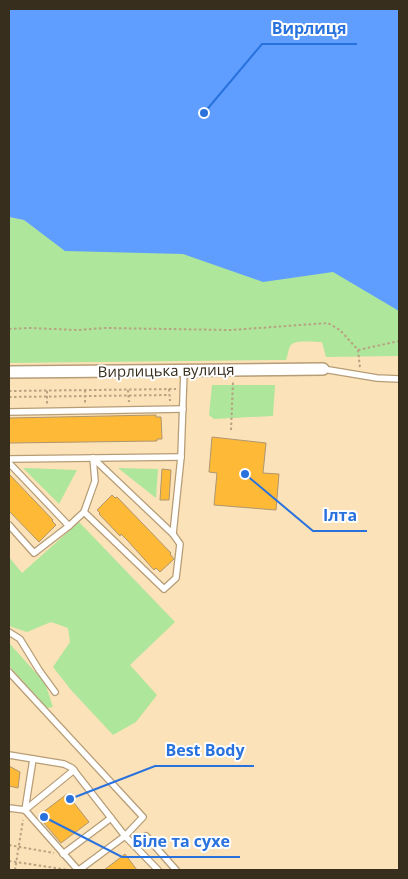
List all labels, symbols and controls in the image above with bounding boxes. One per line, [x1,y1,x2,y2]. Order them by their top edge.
callout: Вирлиця [262,13,357,44]
text: Вирлиця [272,17,346,39]
street label: Вирлицька вулиця [97,359,235,381]
callout: Ілта [313,500,367,531]
text: Ілта [323,504,357,526]
callout: Best Body [155,735,254,766]
text: Best Body [165,739,245,761]
callout: Біле та сухе [122,826,240,857]
text: Біле та сухе [132,830,230,852]

